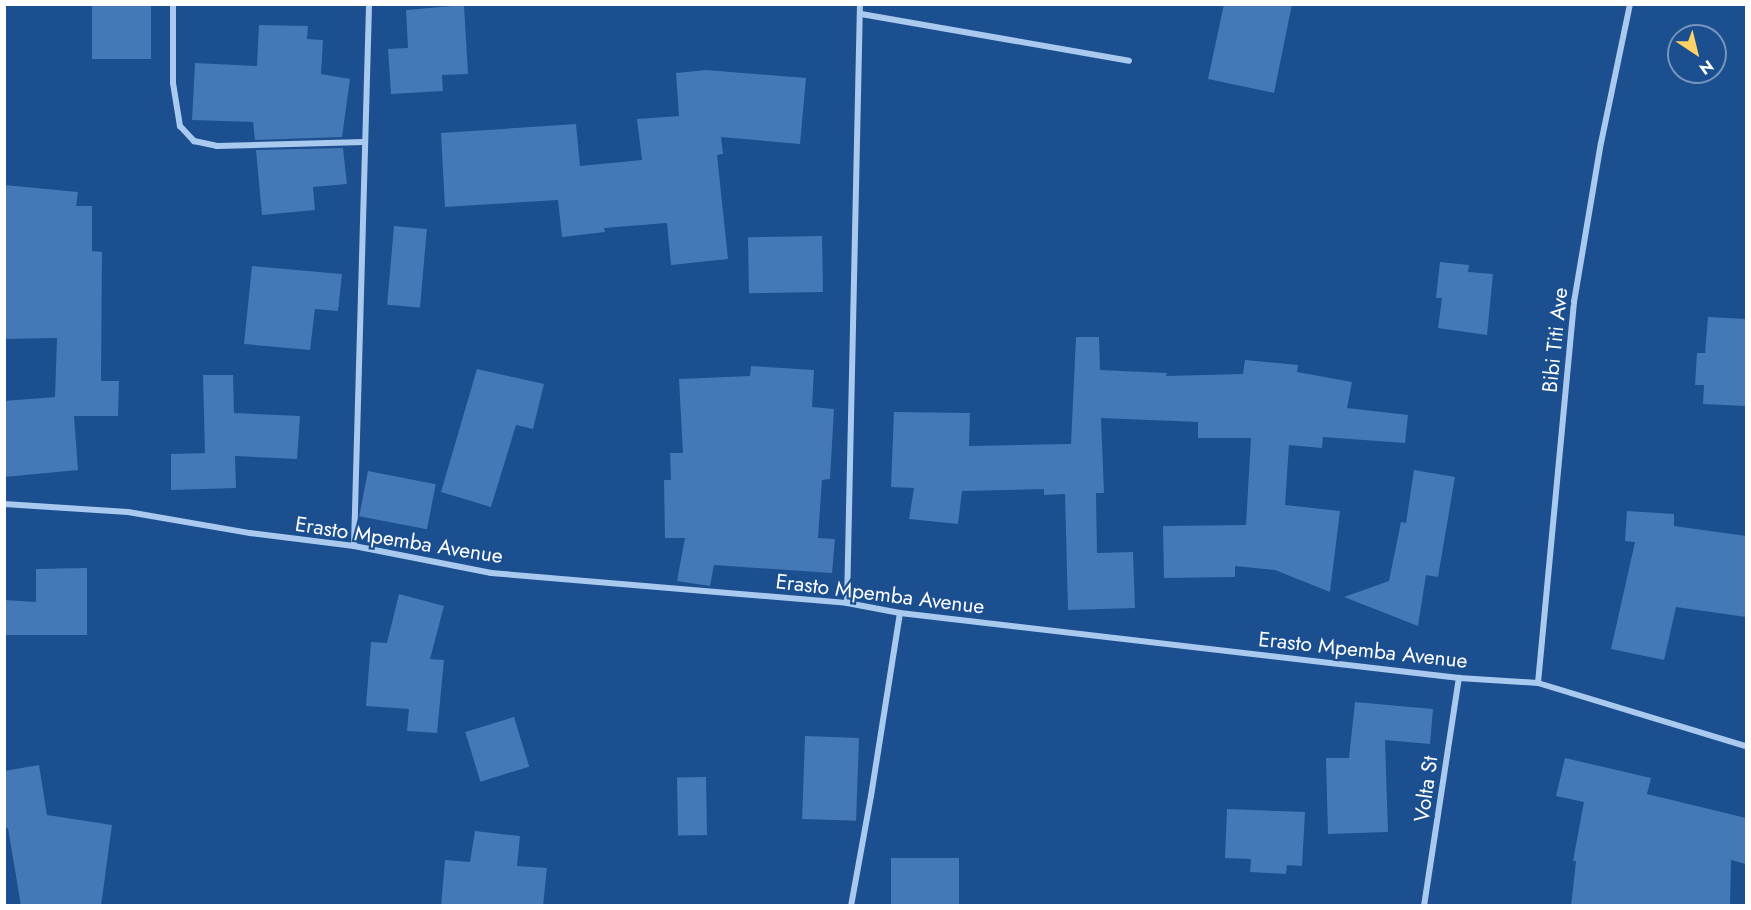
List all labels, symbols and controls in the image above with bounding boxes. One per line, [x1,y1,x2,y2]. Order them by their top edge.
north arrow [1667,24,1727,84]
text: N [1695,54,1718,81]
street label: Bibi Titi Ave [1537,286,1573,394]
street label: Erasto Mpemba Avenue [293,511,505,569]
street label: Erasto Mpemba Avenue [774,569,986,619]
street label: Erasto Mpemba Avenue [1257,626,1469,674]
street label: Volta St [1409,754,1443,824]

